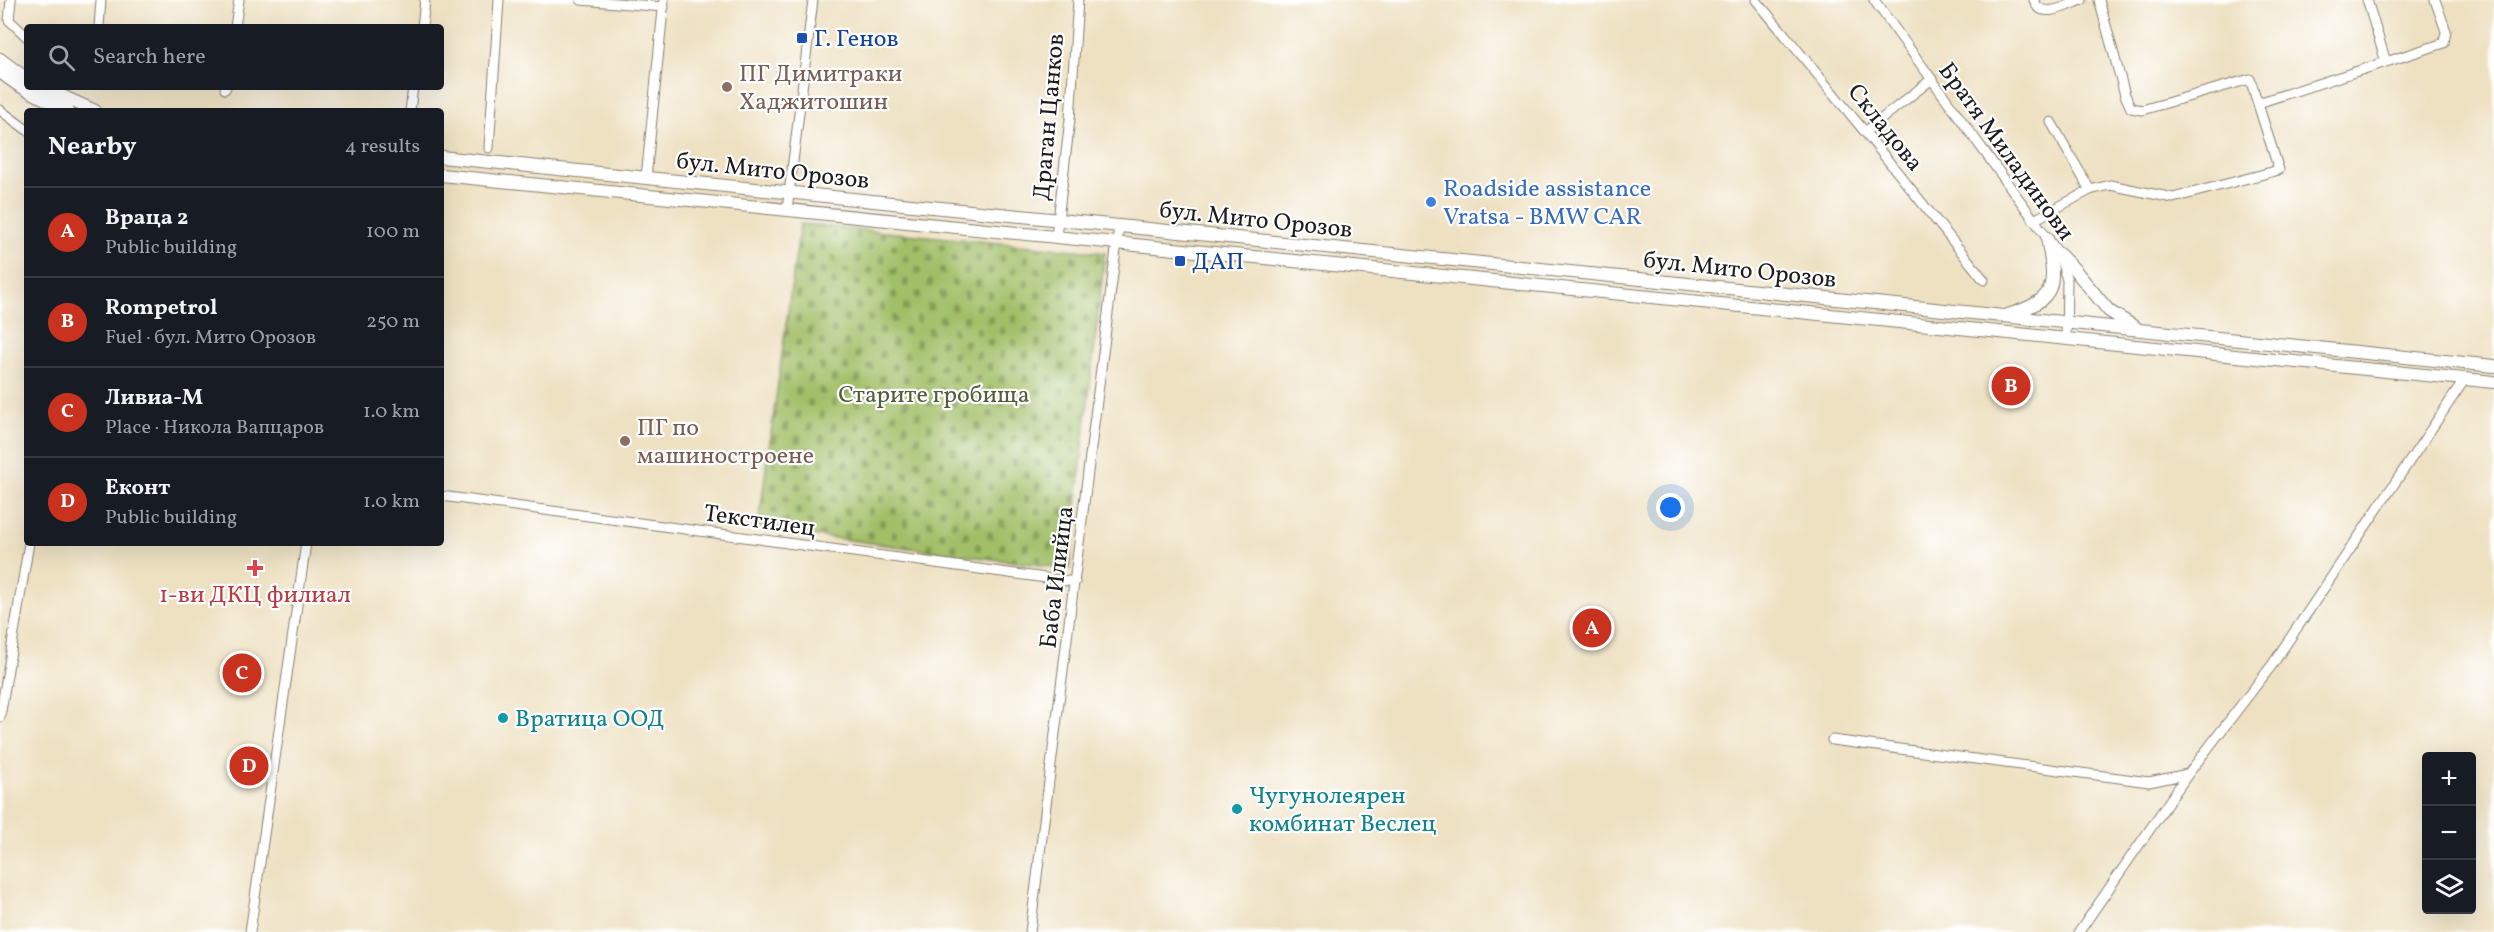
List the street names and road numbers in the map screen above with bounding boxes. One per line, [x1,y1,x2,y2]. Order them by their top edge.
street label: Драган Цанков [1026,32,1074,202]
street label: Братя Миладинови [1929,56,2082,248]
street label: Складова [1839,77,1930,179]
street label: бул. Мито Орозов [674,145,871,199]
street label: бул. Мито Орозов [1157,194,1354,248]
street label: бул. Мито Орозов [1641,244,1838,298]
street label: Текстилец [701,497,818,547]
street label: Баба Илийца [1032,504,1084,650]

